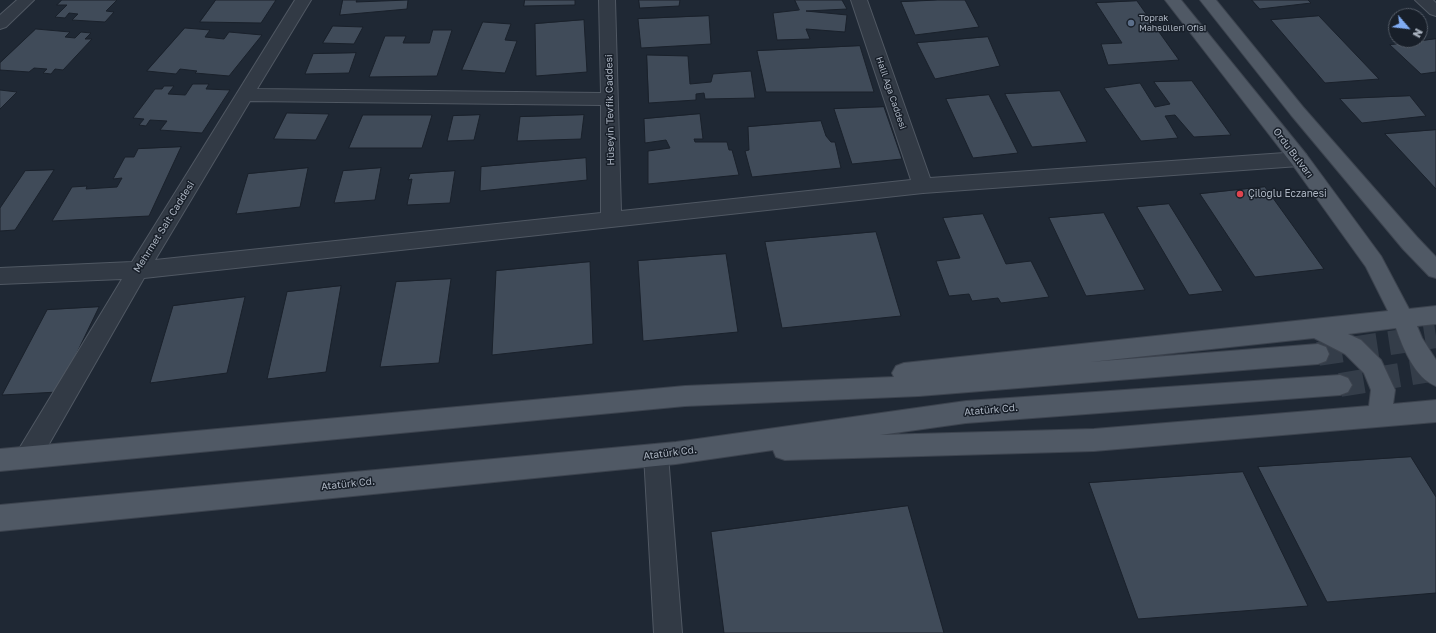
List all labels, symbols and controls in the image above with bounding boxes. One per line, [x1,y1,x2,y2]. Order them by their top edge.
north arrow [1388,8,1428,48]
place label: Toprak Mahsülleri Ofisi [1139,13,1206,34]
marker: Toprak Mahsülleri Ofisi [1126,18,1136,28]
text: N [1410,27,1426,40]
street label: Hüseyin Tevfik Caddesi [603,54,617,166]
street label: Halil Aga Caddesi [874,55,908,131]
street label: Ordu Bulvarı [1270,126,1316,180]
street label: Mehrmet Sait Caddesi [131,179,197,275]
place label: Çiloğlu Eczanesi [1248,188,1327,200]
marker: Çiloğlu Eczanesi [1235,189,1245,199]
street label: Atatürk Cd. [964,402,1018,418]
street label: Atatürk Cd. [643,444,697,462]
street label: Atatürk Cd. [321,475,375,493]

